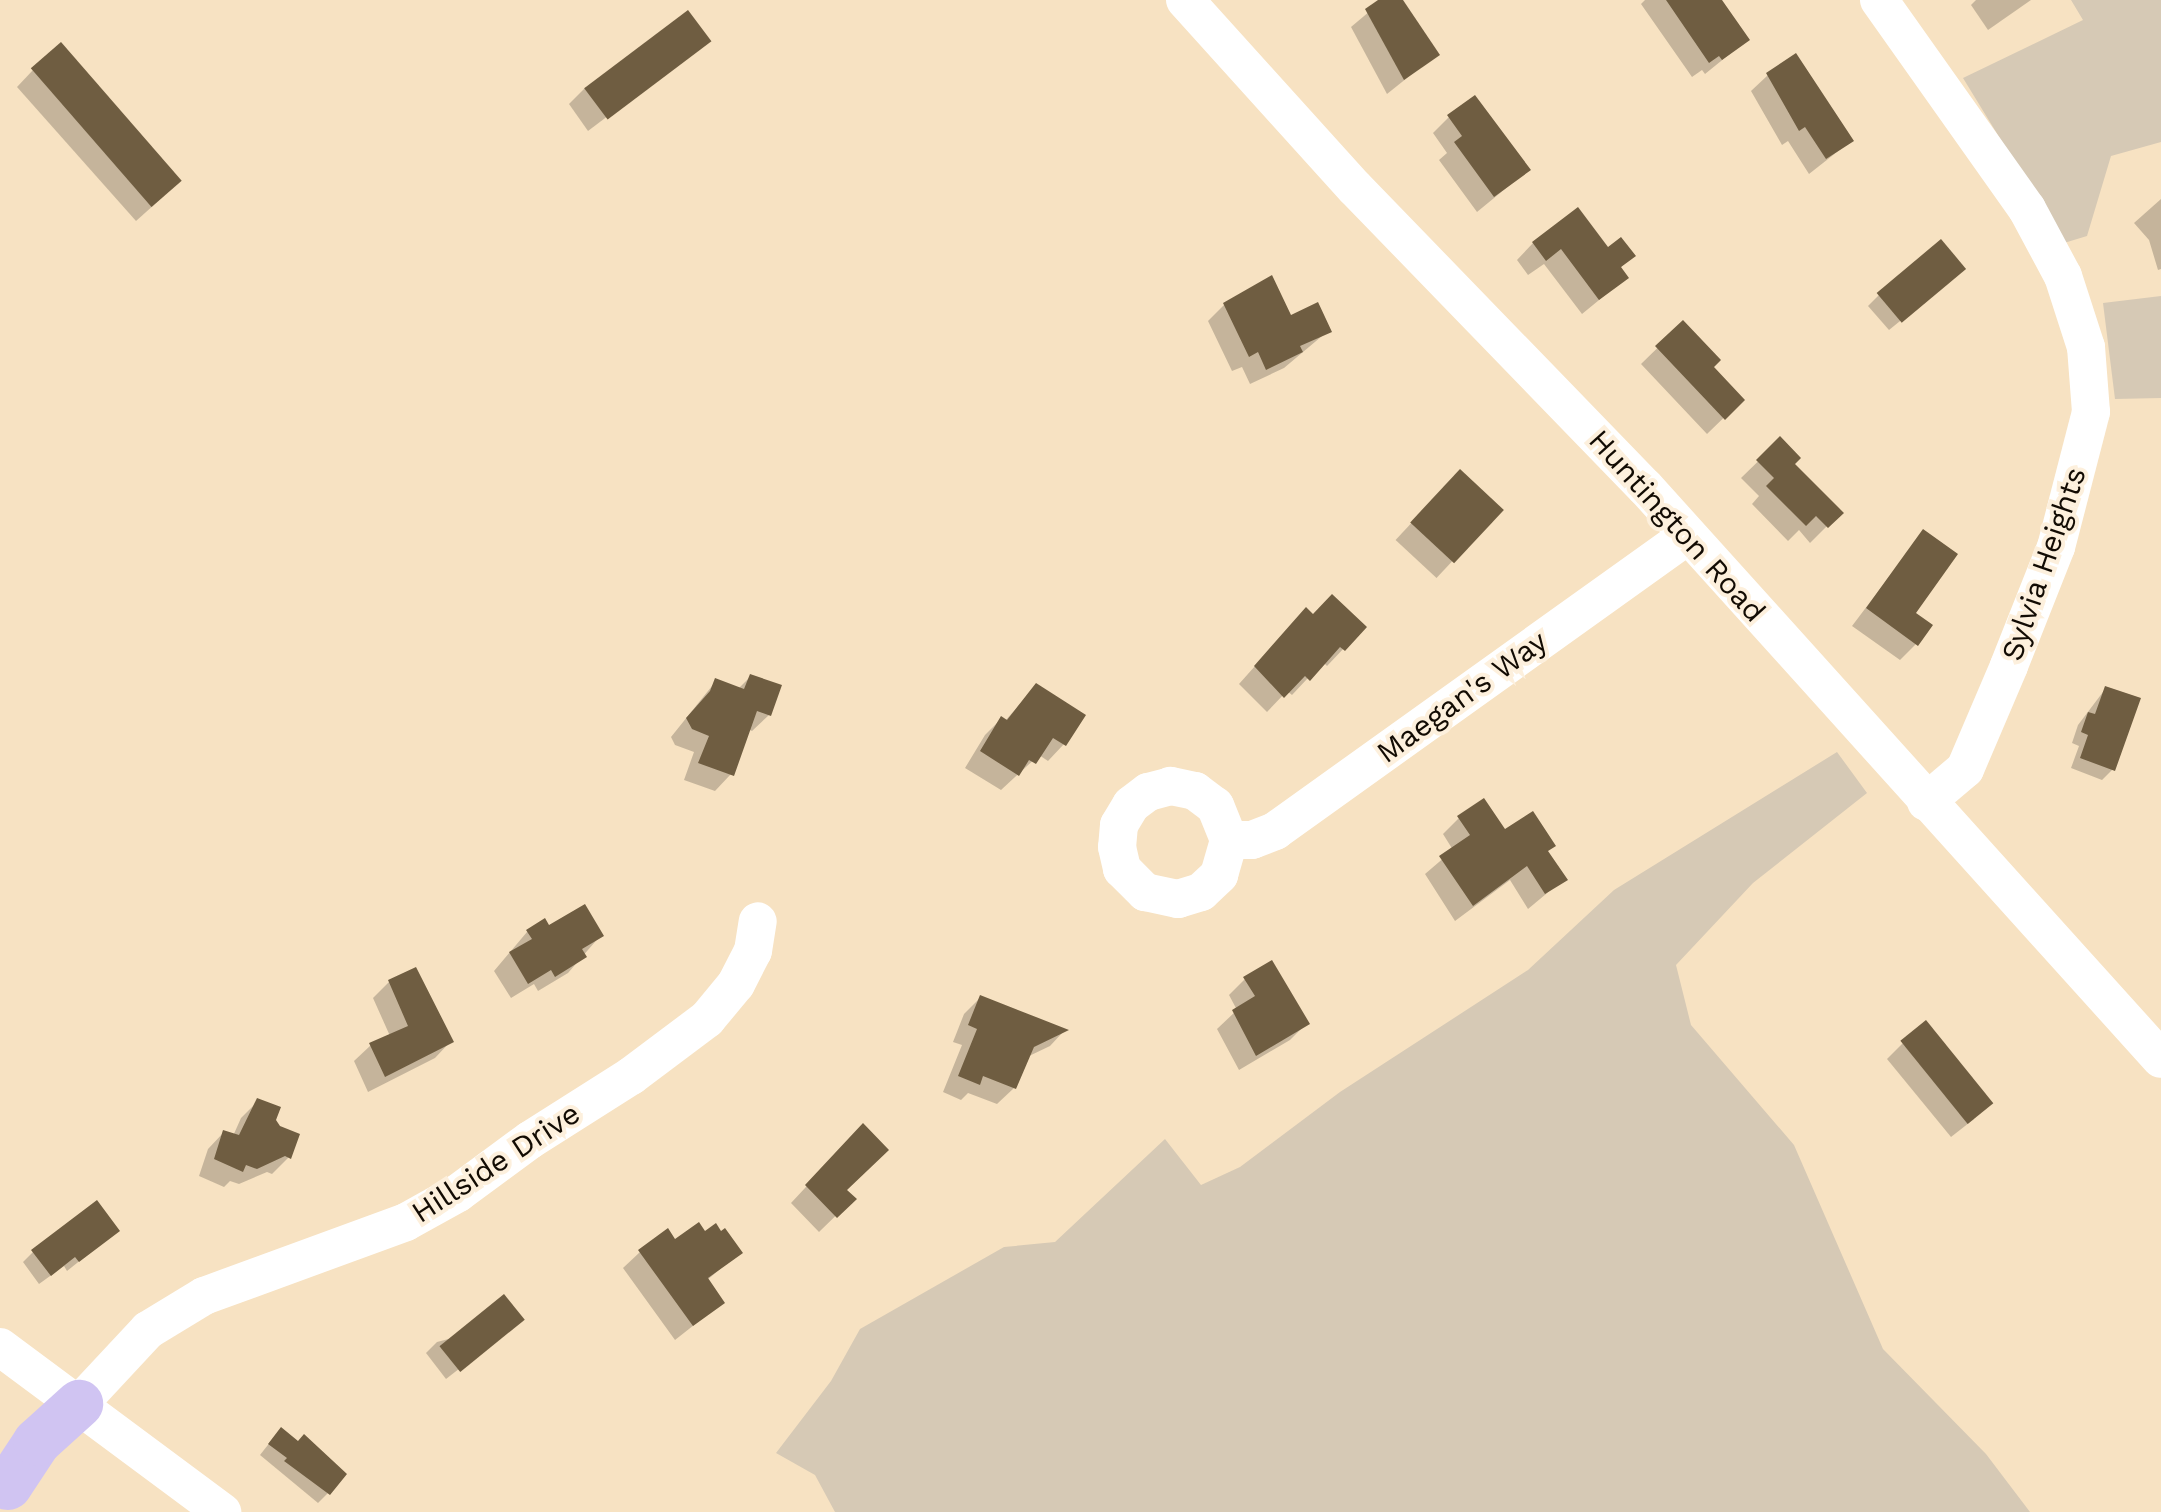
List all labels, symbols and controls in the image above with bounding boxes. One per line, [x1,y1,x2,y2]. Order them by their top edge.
street label: Huntington Road [1581,422,1773,630]
street label: Sylvia Heights [1994,462,2094,666]
street label: Maegan's Way [1370,623,1554,771]
street label: Hillside Drive [405,1095,587,1231]

